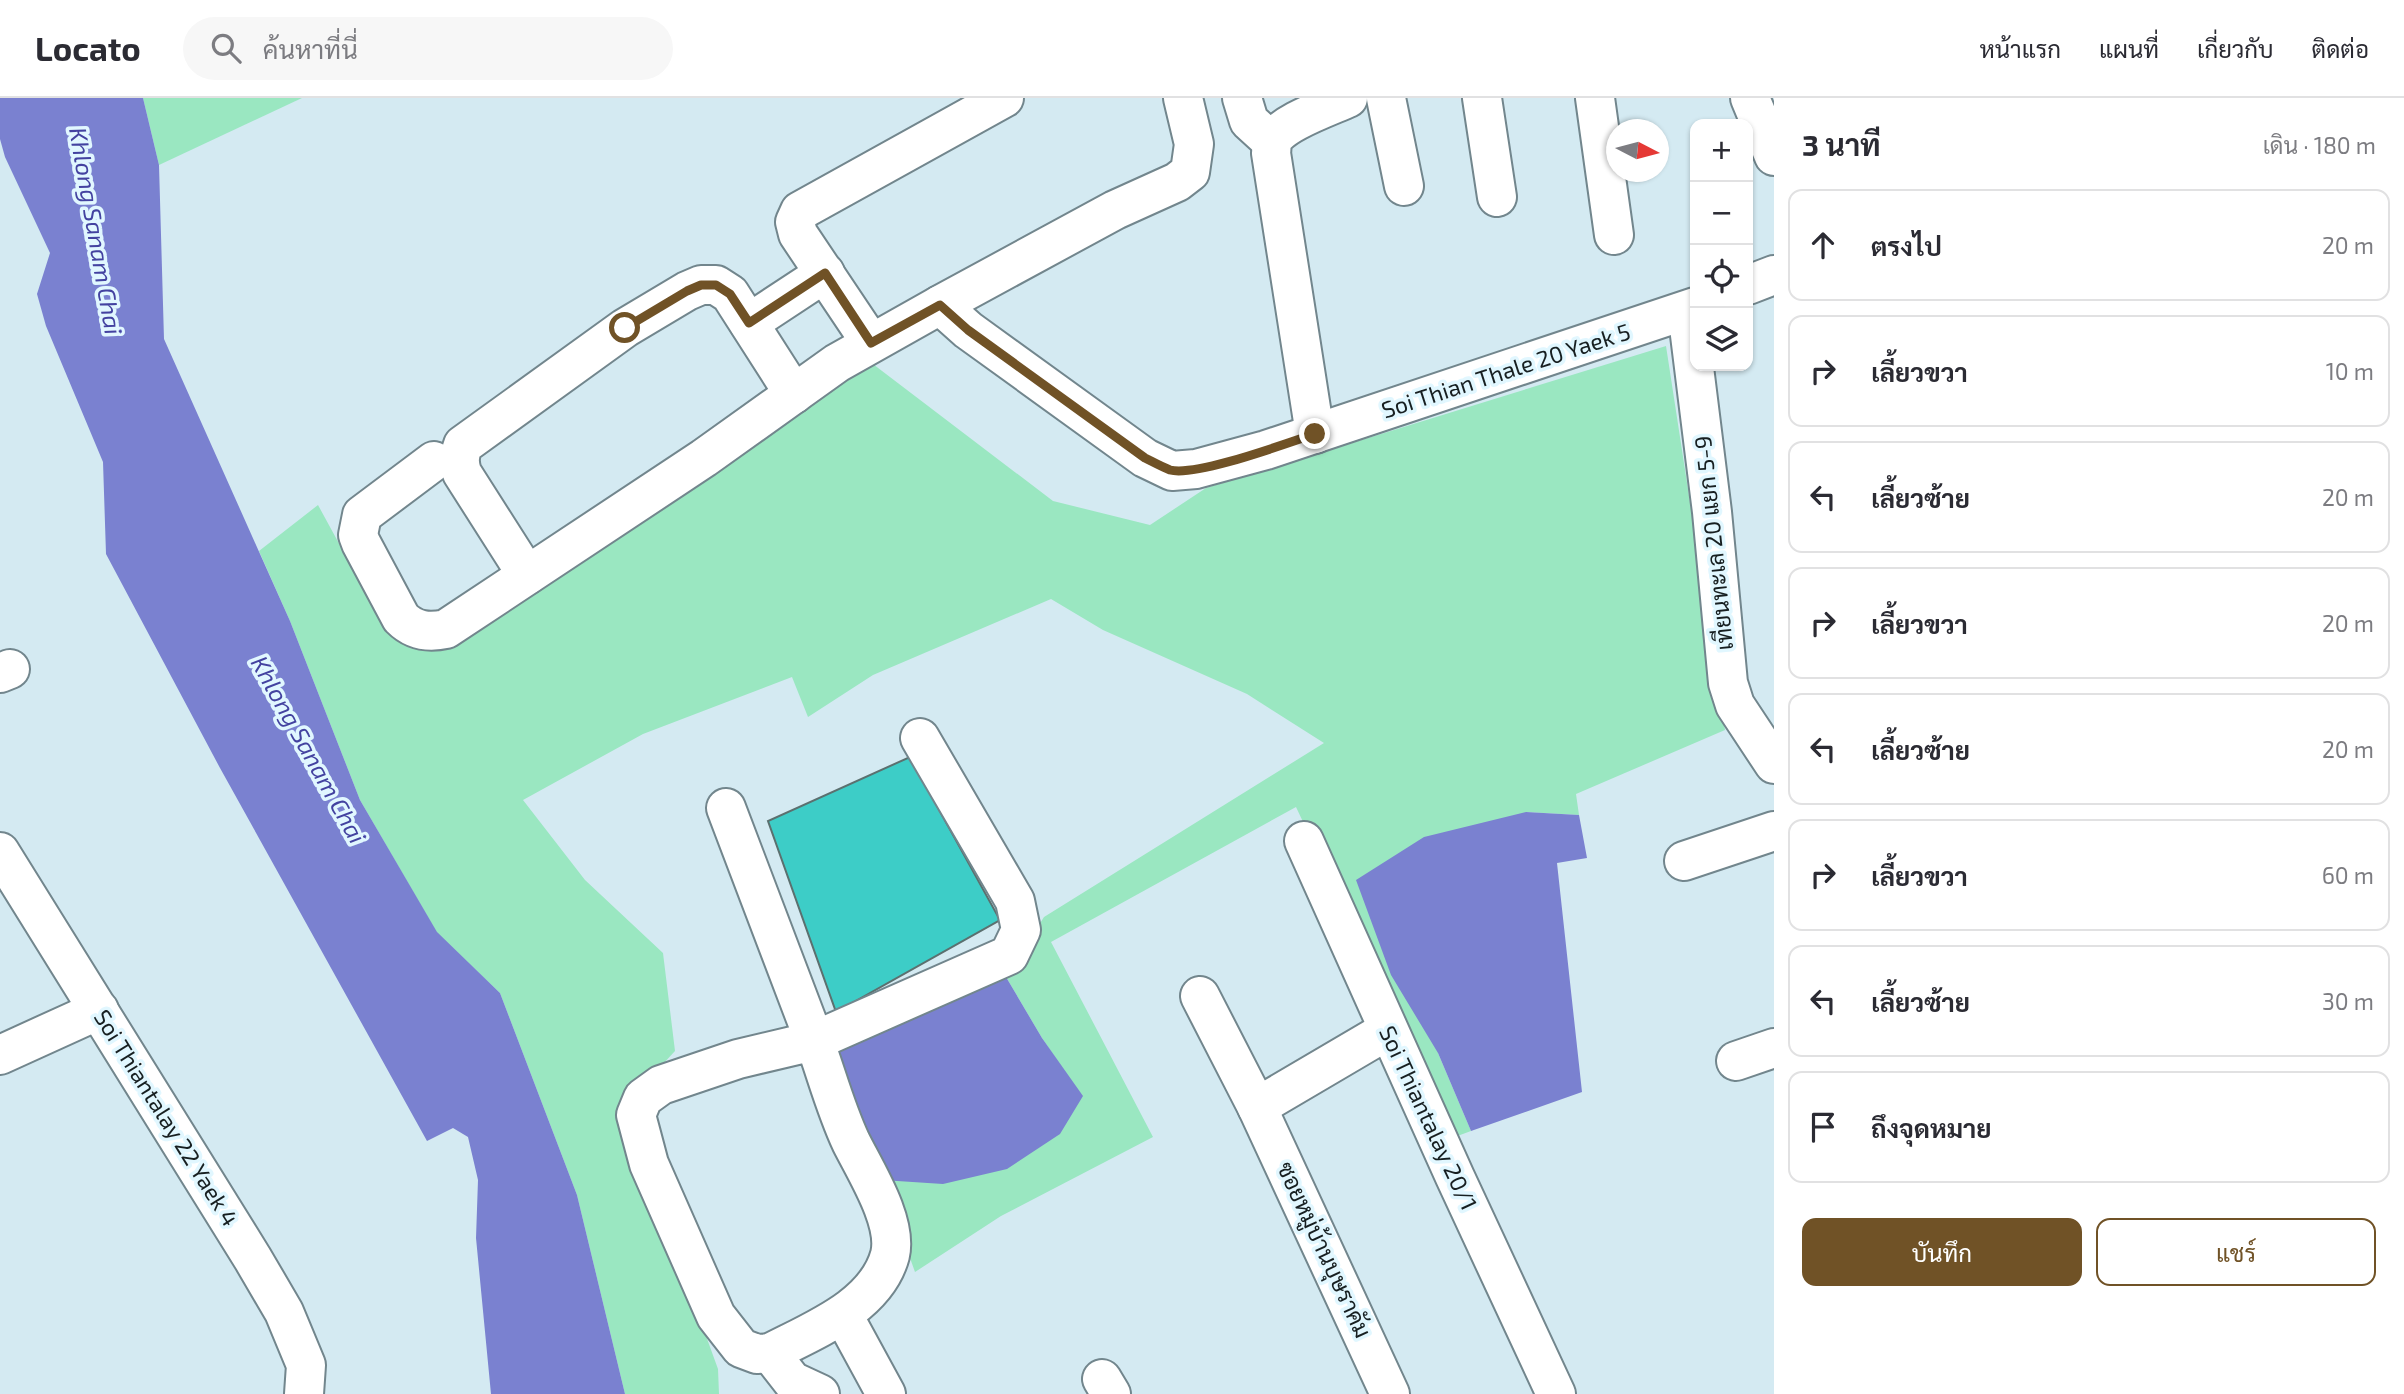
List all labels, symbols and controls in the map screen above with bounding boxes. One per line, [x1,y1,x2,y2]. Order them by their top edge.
search box [183,17,673,80]
text: Locato [35,28,141,68]
icon: search [207,29,245,67]
text: ค้นหาที่นี่ [263,33,358,64]
text: หน้าแรก [1980,34,2061,63]
text: แผนที่ [2099,34,2159,63]
text: เกี่ยวกับ [2197,34,2274,63]
text: ติดต่อ [2312,34,2369,63]
north arrow [1606,119,1669,182]
map controls [1690,119,1753,371]
button: + [1690,119,1753,182]
water label: Khlong Sanam Chai [64,125,129,337]
text: 3 นาที [1802,126,1881,162]
text: เดิน · 180 m [2263,131,2376,159]
button: − [1690,182,1753,245]
icon: ahead [1804,226,1842,264]
text: ตรงไป [1871,230,1942,261]
text: 20 m [2322,231,2374,259]
button: locate [1690,245,1753,308]
button: layers [1690,308,1753,371]
route start [609,312,640,343]
street label: Soi Thian Thale 20 Yaek 5 [1378,317,1634,424]
icon: right [1804,352,1842,390]
text: เลี้ยวขวา [1871,356,1968,387]
text: 10 m [2326,357,2374,385]
route end [1299,418,1330,449]
street label: เทียนทะเล 20 แยก 5-9 [1688,434,1738,652]
icon: left [1804,478,1842,516]
text: เลี้ยวซ้าย [1871,482,1970,513]
text: 20 m [2322,483,2374,511]
icon: right [1804,604,1842,642]
text: เลี้ยวขวา [1871,608,1968,639]
text: 20 m [2322,609,2374,637]
water label: Khlong Sanam Chai [246,650,373,848]
icon: left [1804,730,1842,768]
text: เลี้ยวซ้าย [1871,734,1970,765]
text: 20 m [2322,735,2374,763]
icon: right [1804,856,1842,894]
text: เลี้ยวขวา [1871,860,1968,891]
text: 60 m [2322,861,2374,889]
icon: left [1804,982,1842,1020]
text: เลี้ยวซ้าย [1871,986,1970,1017]
text: 30 m [2322,987,2374,1015]
street label: Soi Thiantalay 22 Yaek 4 [89,1004,245,1231]
street label: Soi Thiantalay 20/1 [1374,1021,1484,1214]
icon: arrive [1804,1108,1842,1146]
text: ถึงจุดหมาย [1871,1112,1992,1143]
street label: ซอยหมู่บ้านบุษราคัม [1268,1157,1378,1344]
button: บันทึก [1802,1218,2082,1286]
button: แชร์ [2096,1218,2376,1286]

